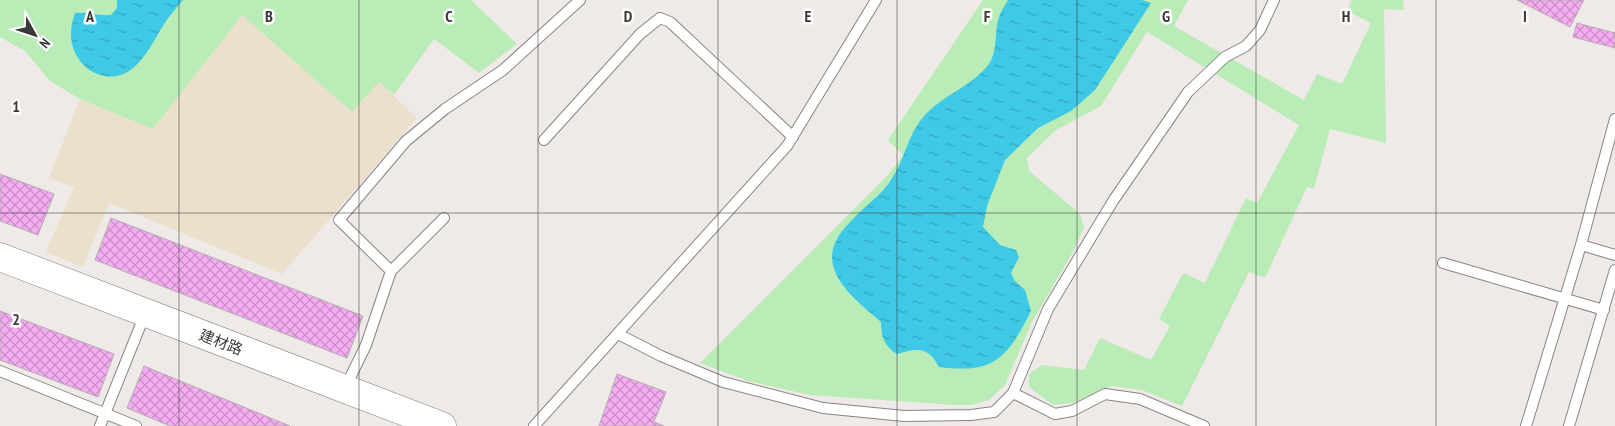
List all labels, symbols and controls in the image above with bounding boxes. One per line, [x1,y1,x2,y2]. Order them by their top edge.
text: A [85,6,95,26]
text: B [265,6,273,26]
text: C [445,6,453,26]
text: D [624,6,633,26]
text: E [805,6,812,26]
text: F [984,6,991,26]
text: G [1162,6,1170,26]
text: H [1342,6,1350,26]
text: I [1523,6,1527,26]
north arrow [10,10,60,60]
text: N [36,35,54,52]
text: 1 [12,96,20,116]
text: 2 [12,309,20,329]
street label: 建材路 [197,325,245,359]

